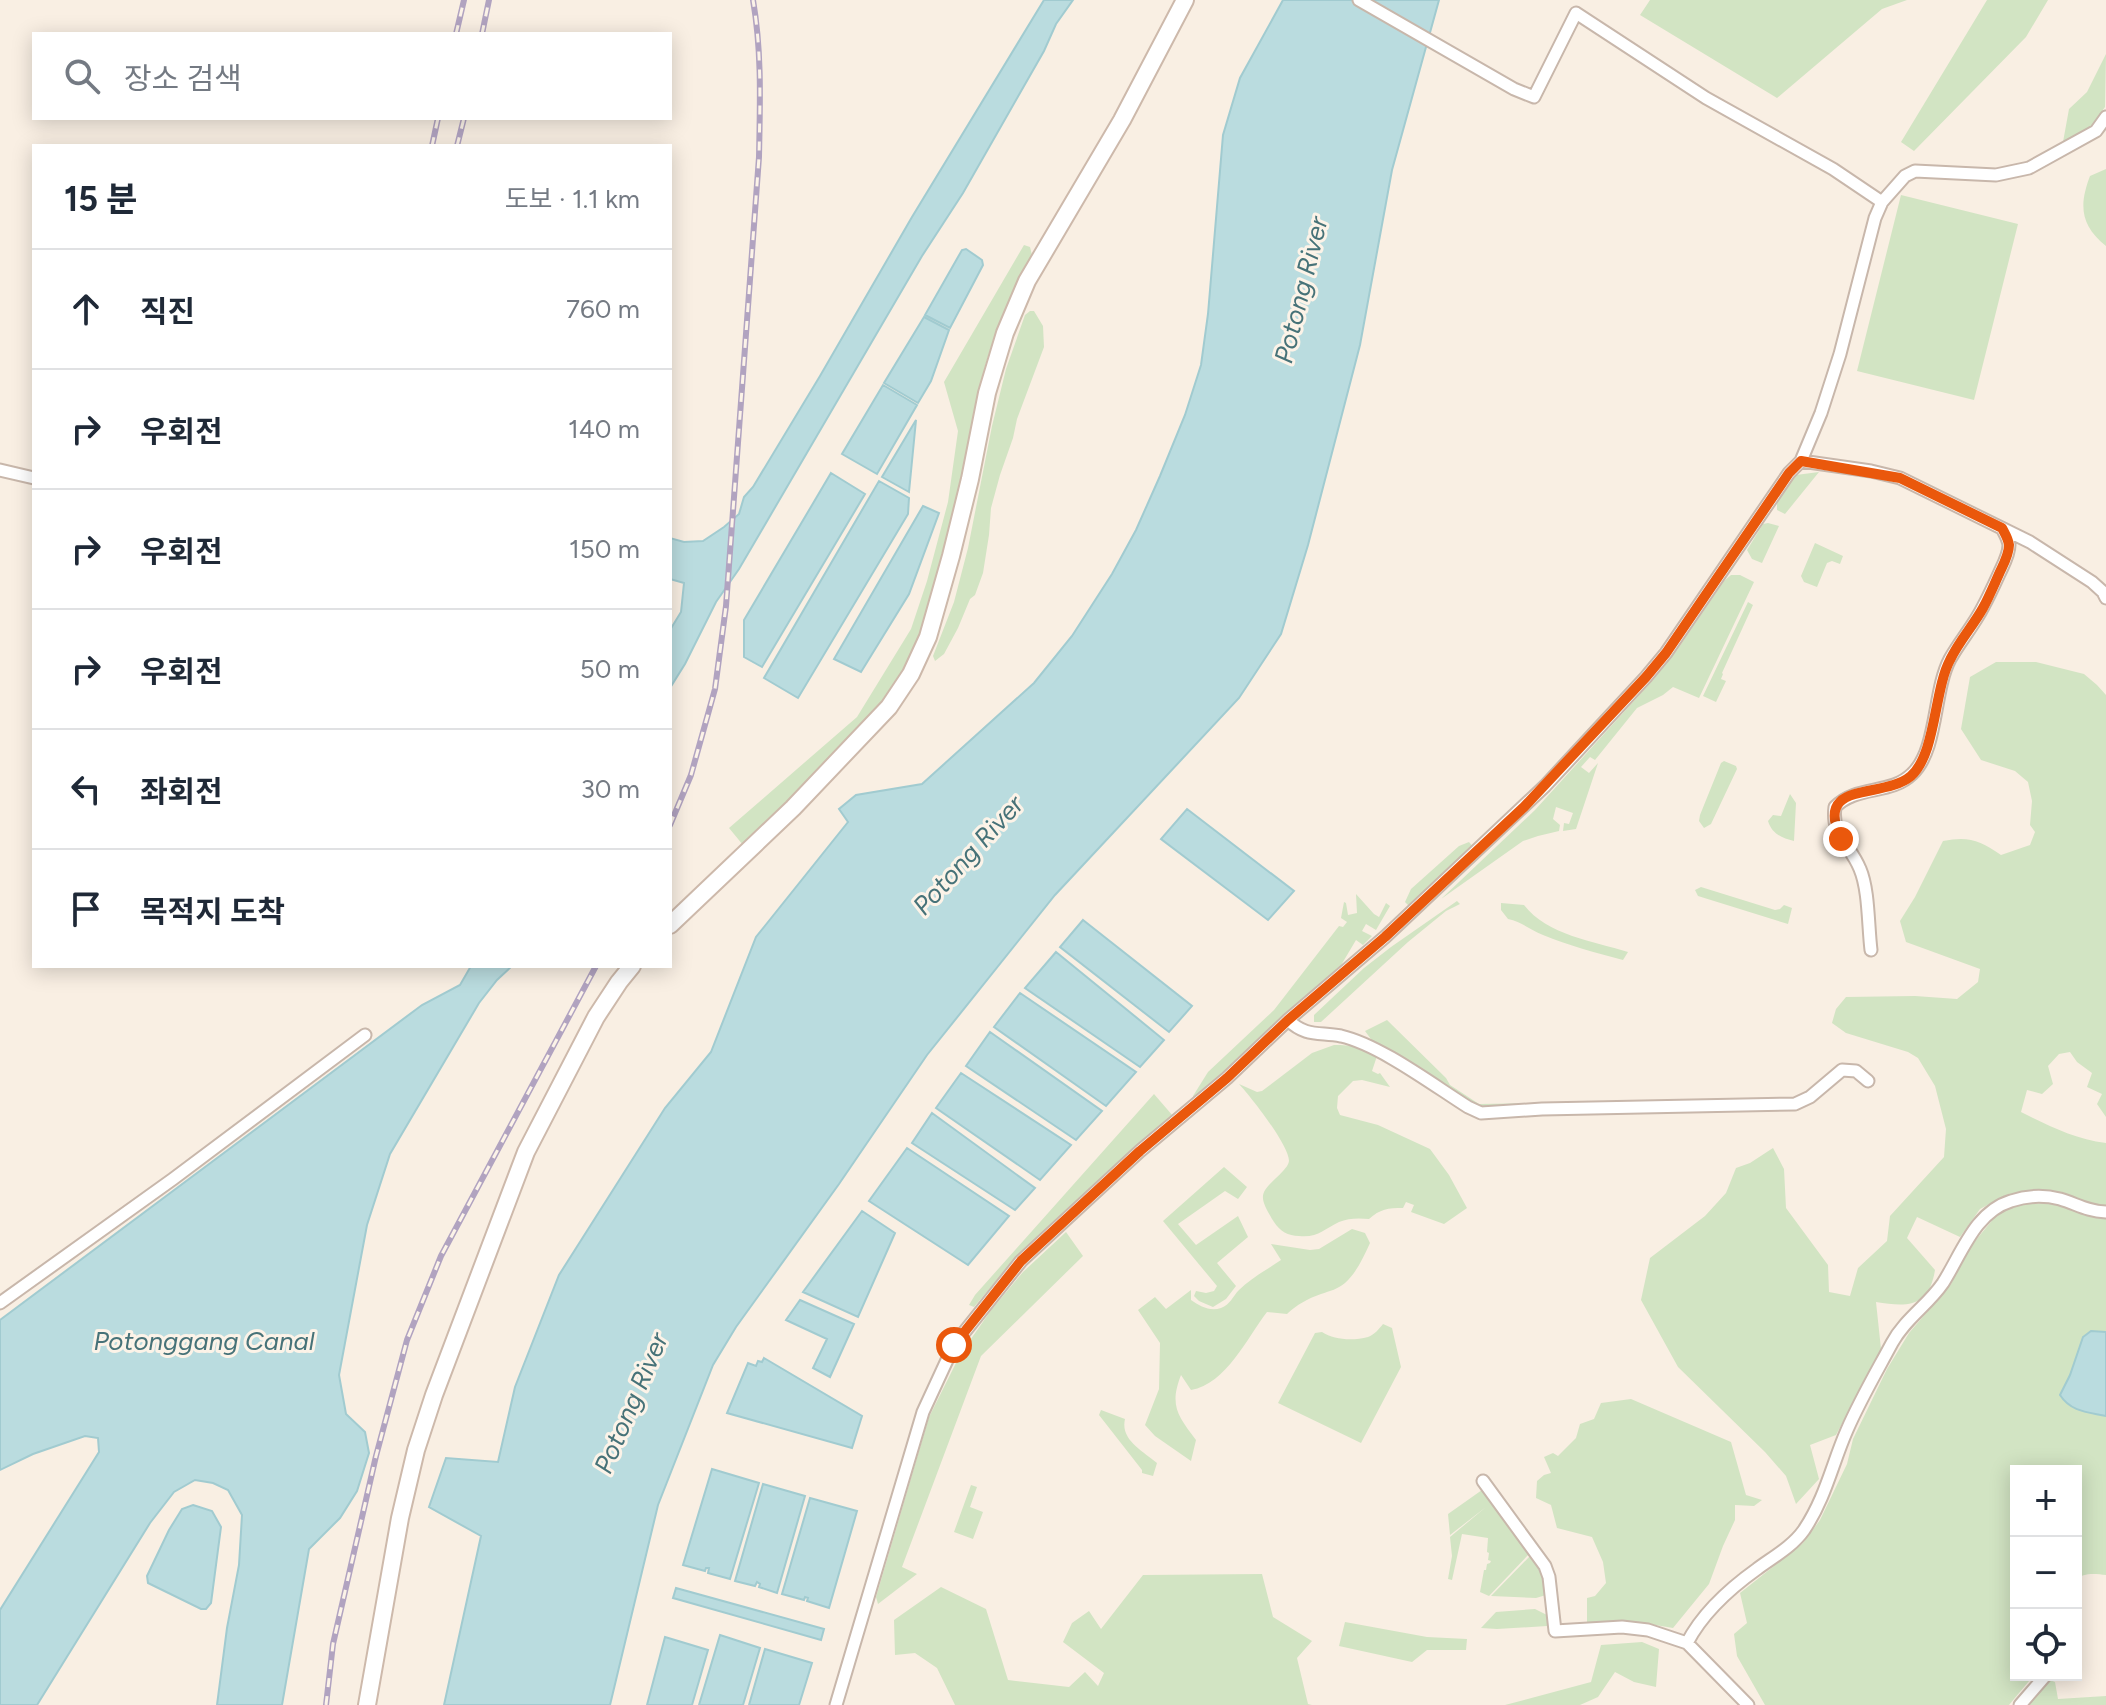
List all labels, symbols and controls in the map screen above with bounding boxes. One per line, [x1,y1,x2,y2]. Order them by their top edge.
search box [32,32,672,120]
icon: search [60,54,104,98]
text: 장소 검색 [124,60,242,97]
text: 15 분 [64,179,137,220]
text: 도보 · 1.1 km [505,183,640,215]
water label: Potong River [1267,212,1335,367]
icon: ahead [64,287,108,331]
text: 직진 [140,293,195,330]
text: 760 m [566,293,640,325]
icon: right [64,407,108,451]
text: 우회전 [140,413,223,450]
text: 140 m [568,413,640,445]
icon: right [64,527,108,571]
text: 우회전 [140,533,223,570]
text: 150 m [569,533,640,565]
icon: right [64,647,108,691]
text: 우회전 [140,653,223,690]
text: 50 m [580,653,640,685]
icon: left [64,767,108,811]
text: 좌회전 [140,773,223,810]
text: 30 m [581,773,640,805]
water label: Potong River [906,788,1031,921]
route end [1823,821,1859,857]
icon: arrive [64,887,108,931]
text: 목적지 도착 [140,893,285,930]
water label: Potonggang Canal [94,1325,315,1357]
water label: Potong River [587,1327,675,1478]
route start [936,1327,972,1363]
map controls [2010,1465,2082,1681]
button: + [2010,1465,2082,1537]
button: − [2010,1537,2082,1609]
button: locate [2010,1609,2082,1681]

